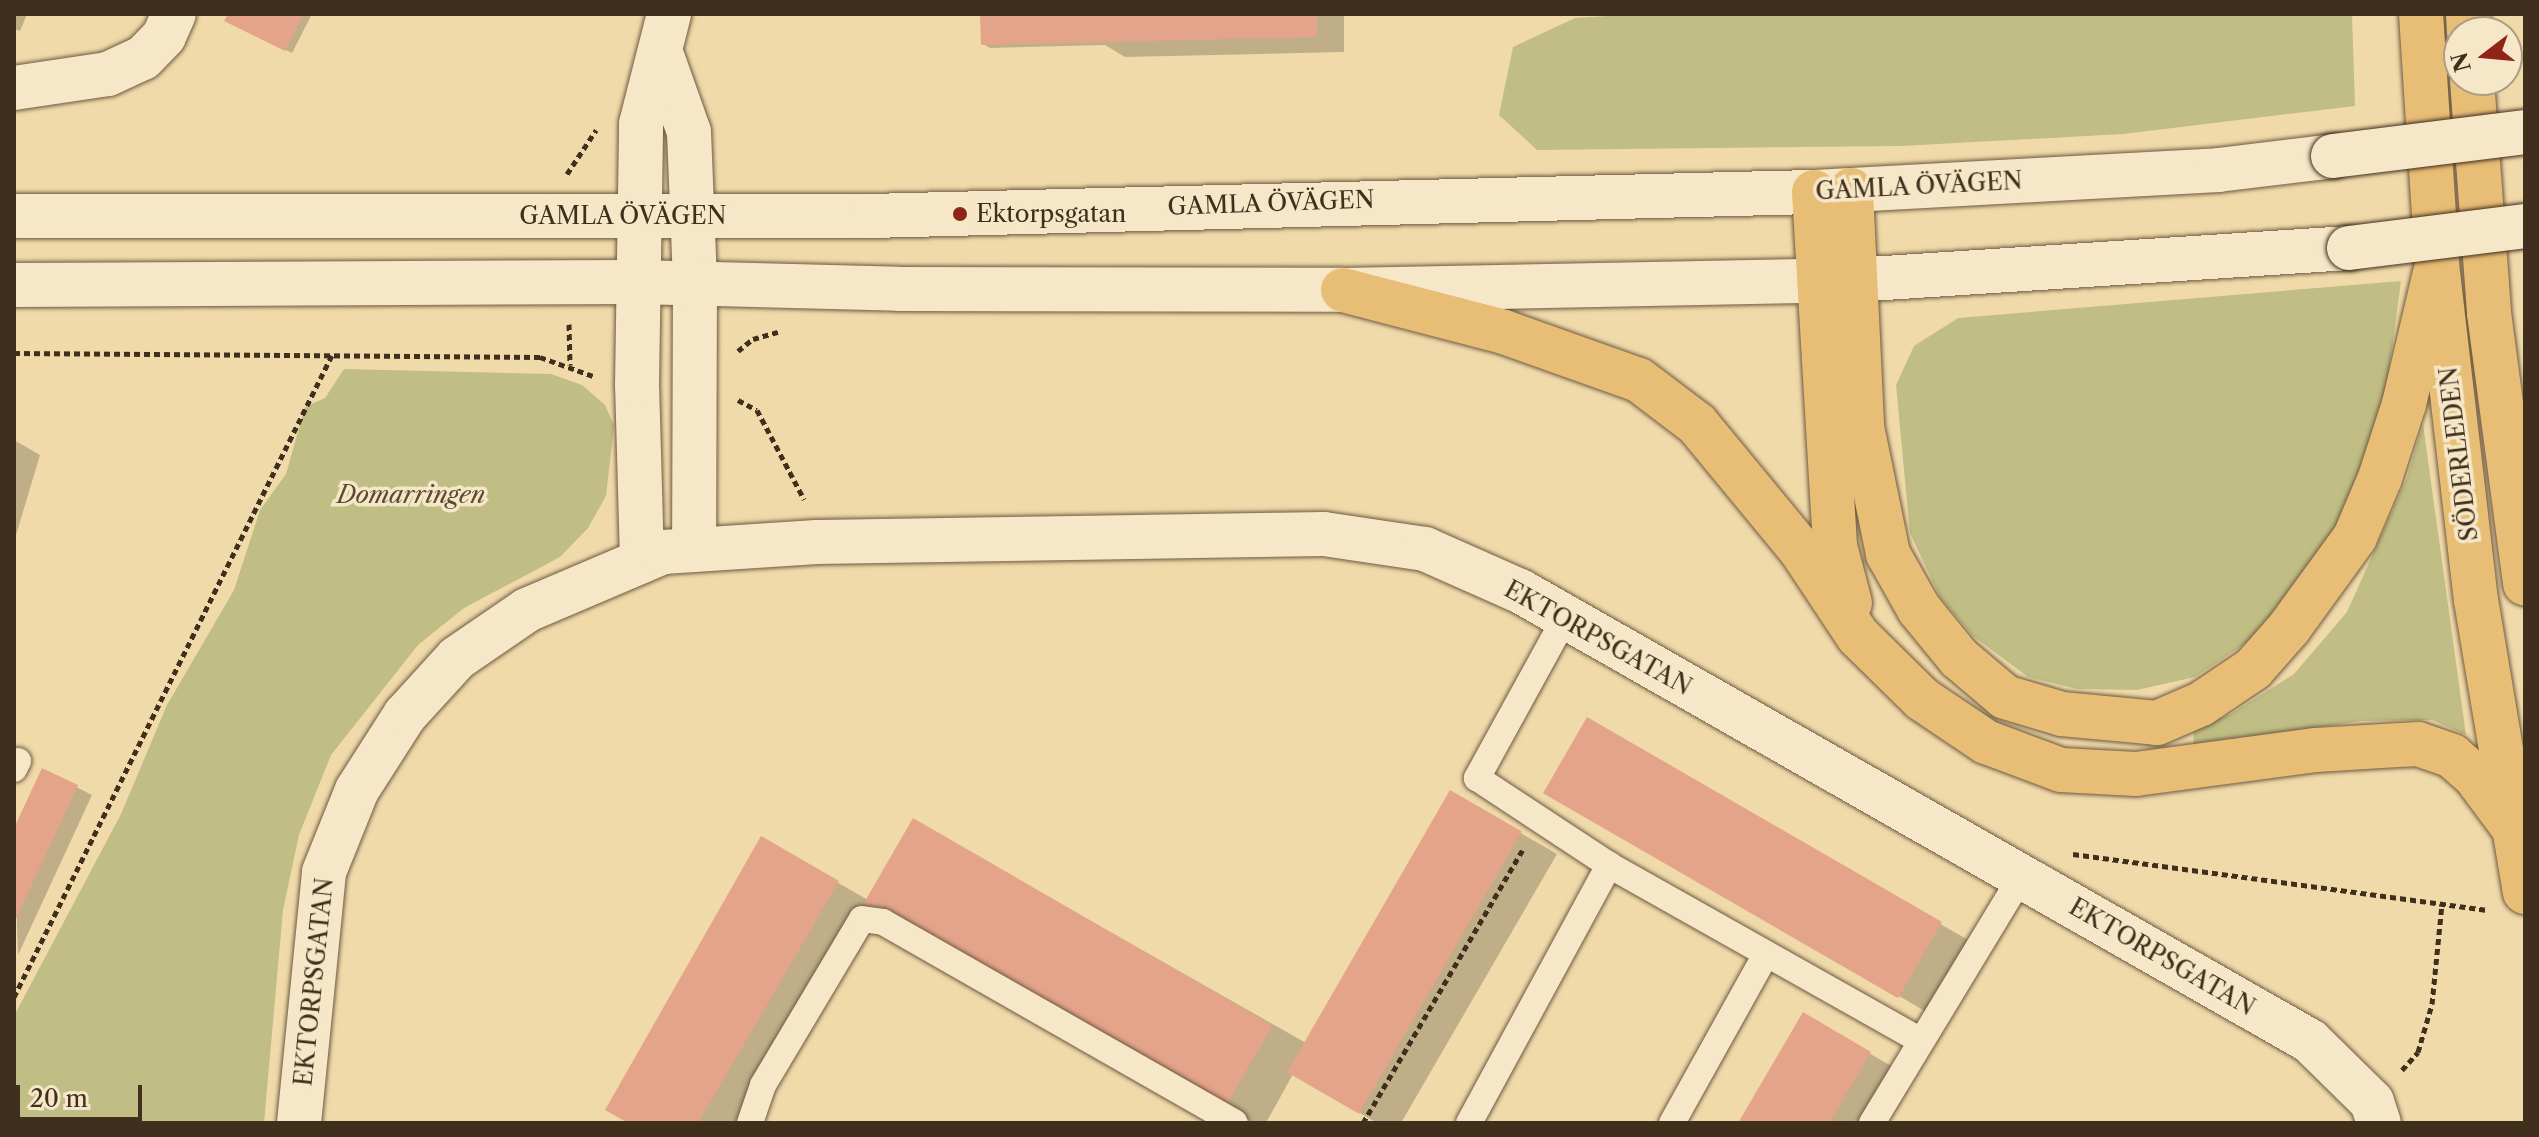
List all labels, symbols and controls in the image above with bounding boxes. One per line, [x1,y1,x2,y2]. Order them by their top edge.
north arrow [2443,16,2523,96]
text: N [2446,49,2477,75]
street label: GAMLA ÖVÄGEN [1814,166,2024,206]
street label: GAMLA ÖVÄGEN [1166,185,1376,221]
place label: Ektorpsgatan [976,200,1126,228]
street label: GAMLA ÖVÄGEN [519,202,727,230]
marker: Ektorpsgatan [951,205,969,223]
street label: SÖDERLEDEN [2434,365,2484,543]
park label: Domarringen [337,481,485,509]
street label: EKTORPSGATAN [1499,575,1697,701]
street label: EKTORPSGATAN [289,876,339,1088]
street label: EKTORPSGATAN [2064,892,2260,1022]
scale bar [20,1069,146,1119]
text: 20 m [30,1084,88,1113]

